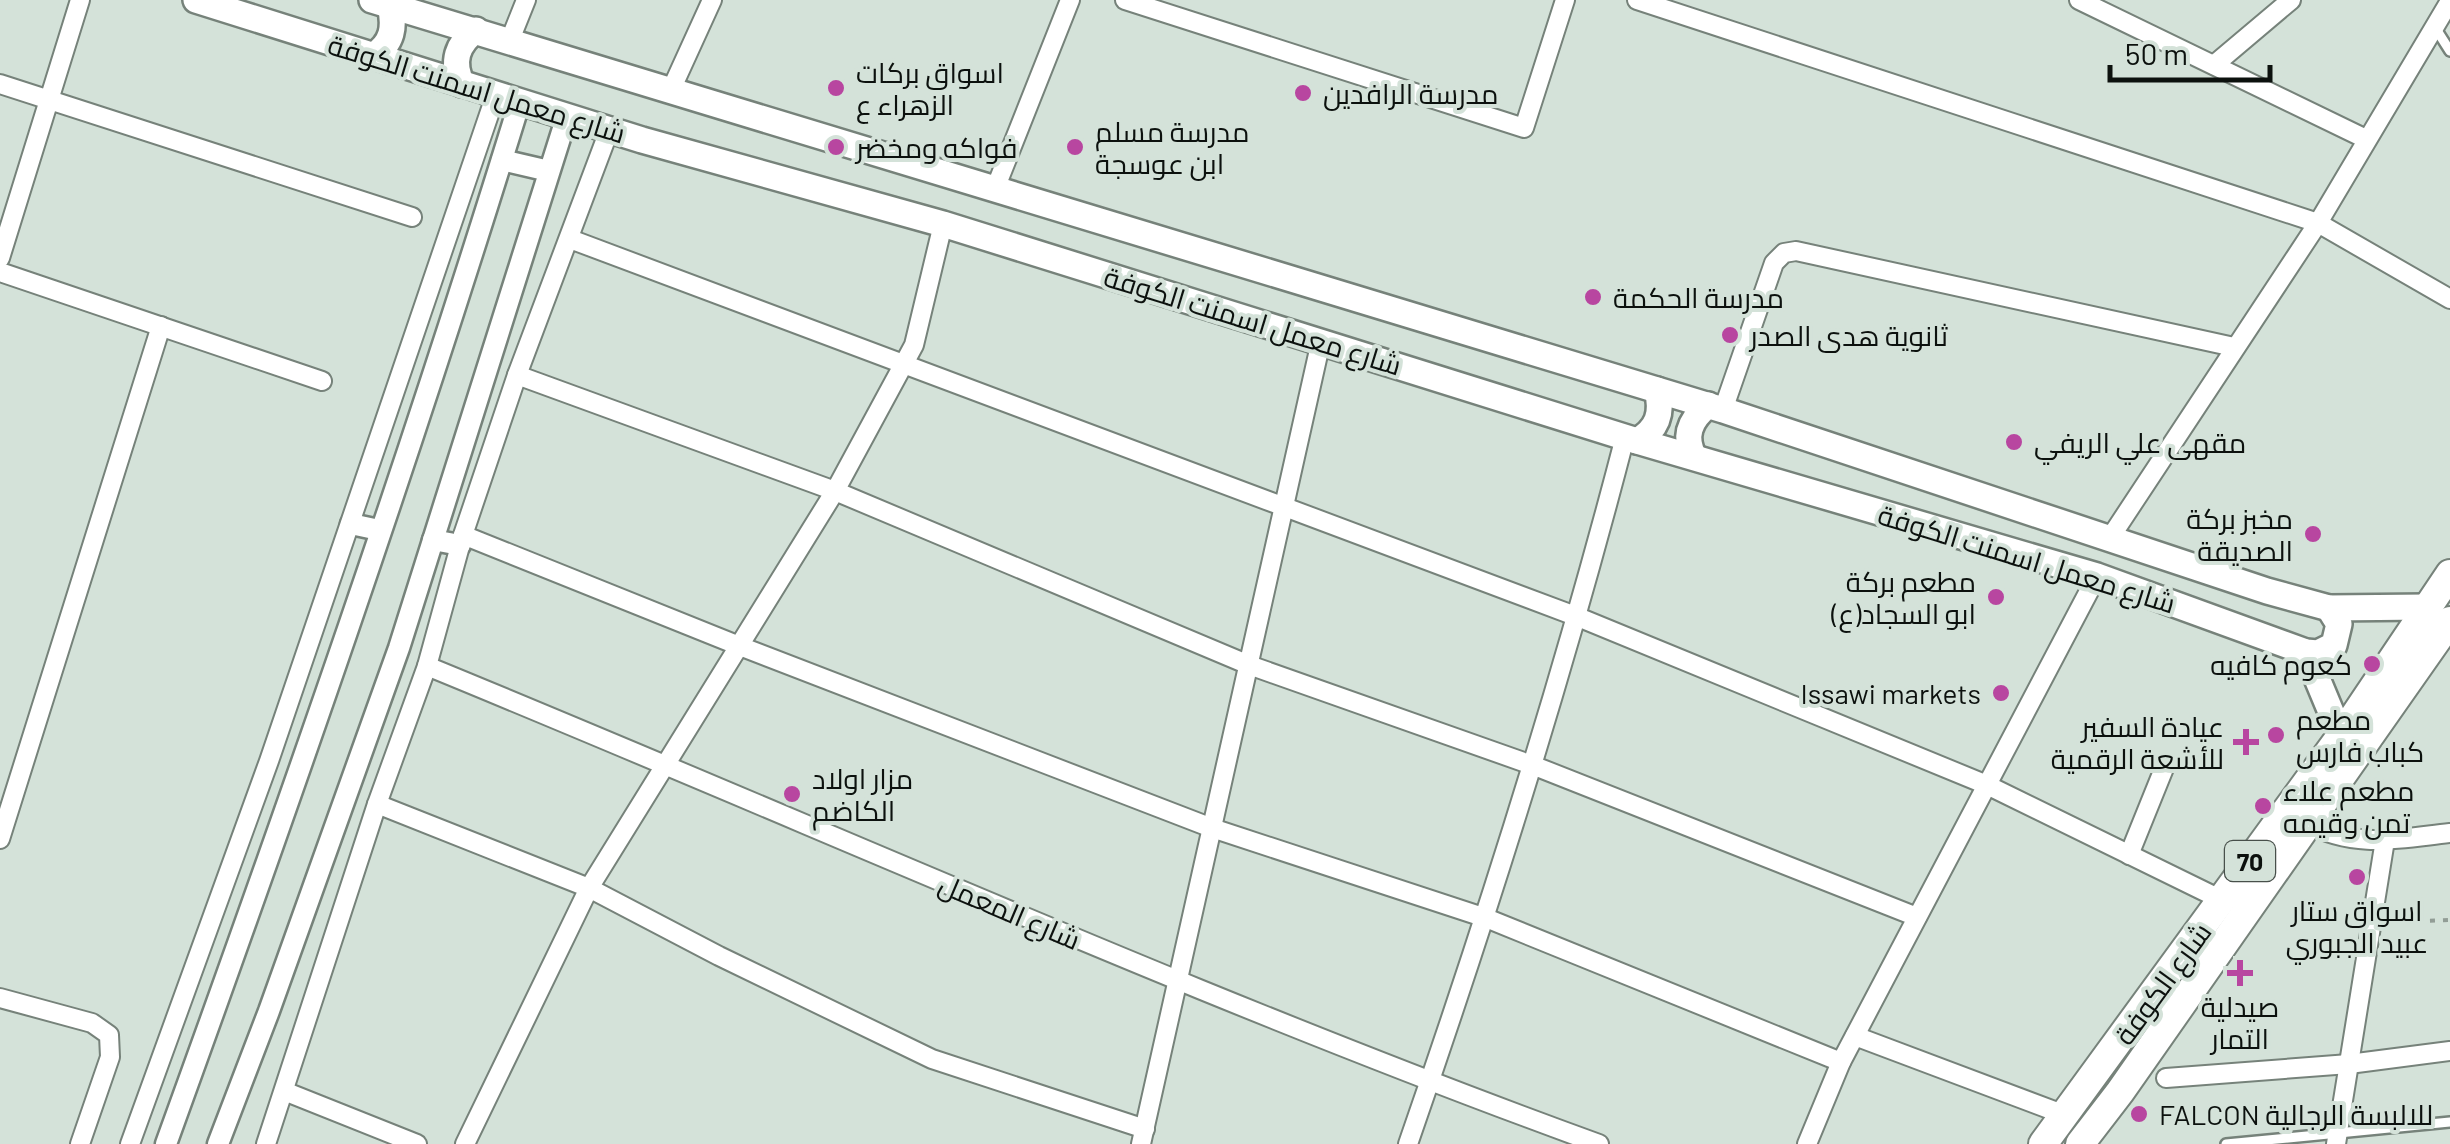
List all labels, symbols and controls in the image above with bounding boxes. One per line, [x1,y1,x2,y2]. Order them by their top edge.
scale bar [2110,20,2270,82]
street label: شارع معمل اسمنت الكوفة [323,27,630,152]
text: 50 m [2125,35,2188,71]
place label: اسواق بركات الزهراء ع [856,55,1004,124]
place label: مدرسة الرافدين [1323,76,1498,111]
marker: اسواق بركات الزهراء ع [825,77,847,99]
marker: مدرسة الرافدين [1292,82,1314,104]
place label: مدرسة مسلم ابن عوسجة [1095,114,1249,181]
place label: فواكه ومخضر [854,130,1017,164]
marker: فواكه ومخضر [825,136,847,158]
marker: مدرسة مسلم ابن عوسجة [1064,136,1086,158]
street label: شارع معمل اسمنت الكوفة [1099,259,1406,384]
place label: مدرسة الحكمة [1613,280,1784,314]
marker: مدرسة الحكمة [1582,286,1604,308]
place label: ثانوية هدى الصدر [1748,318,1949,353]
marker: ثانوية هدى الصدر [1719,324,1741,346]
place label: مقهى علي الريفي [2034,425,2246,465]
marker: مقهى علي الريفي [2003,431,2025,453]
street label: شارع معمل اسمنت الكوفة [1873,497,2180,622]
place label: مخبز بركة الصديقة [2186,501,2293,567]
marker: مخبز بركة الصديقة [2302,523,2324,545]
place label: مطعم بركة ابو السجاد(ع) [1830,564,1976,633]
marker: مطعم بركة ابو السجاد(ع) [1985,586,2007,608]
place label: كعوم كافيه [2210,647,2352,685]
marker: كعوم كافيه [2361,653,2383,675]
place label: Issawi markets [1801,676,1981,710]
marker: Issawi markets [1990,682,2012,704]
place label: مطعم كباب فارس [2296,702,2424,769]
place label: عيادة السفير للأشعة الرقمية [2051,709,2224,775]
marker: مطعم كباب فارس [2265,724,2287,746]
marker: عيادة السفير للأشعة الرقمية [2233,729,2259,755]
place label: مزار اولاد الكاضم [812,761,913,831]
place label: مطعم علاء تمن وقيمه [2283,773,2414,840]
marker: مزار اولاد الكاضم [781,783,803,805]
marker: مطعم علاء تمن وقيمه [2252,795,2274,817]
road number: 70 [2225,841,2275,881]
street label: شارع المعمل [933,866,1086,959]
marker: اسواق ستار عبيد الجبوري [2346,866,2368,888]
place label: اسواق ستار عبيد الجبوري [2286,893,2428,965]
street label: شارع الكوفة [2106,915,2220,1053]
marker: صيدلية التمار [2229,962,2251,984]
place label: صيدلية التمار [2201,989,2279,1055]
place label: FALCON للالبسة الرجالية [2159,1097,2433,1131]
marker: FALCON للالبسة الرجالية [2128,1103,2150,1125]

